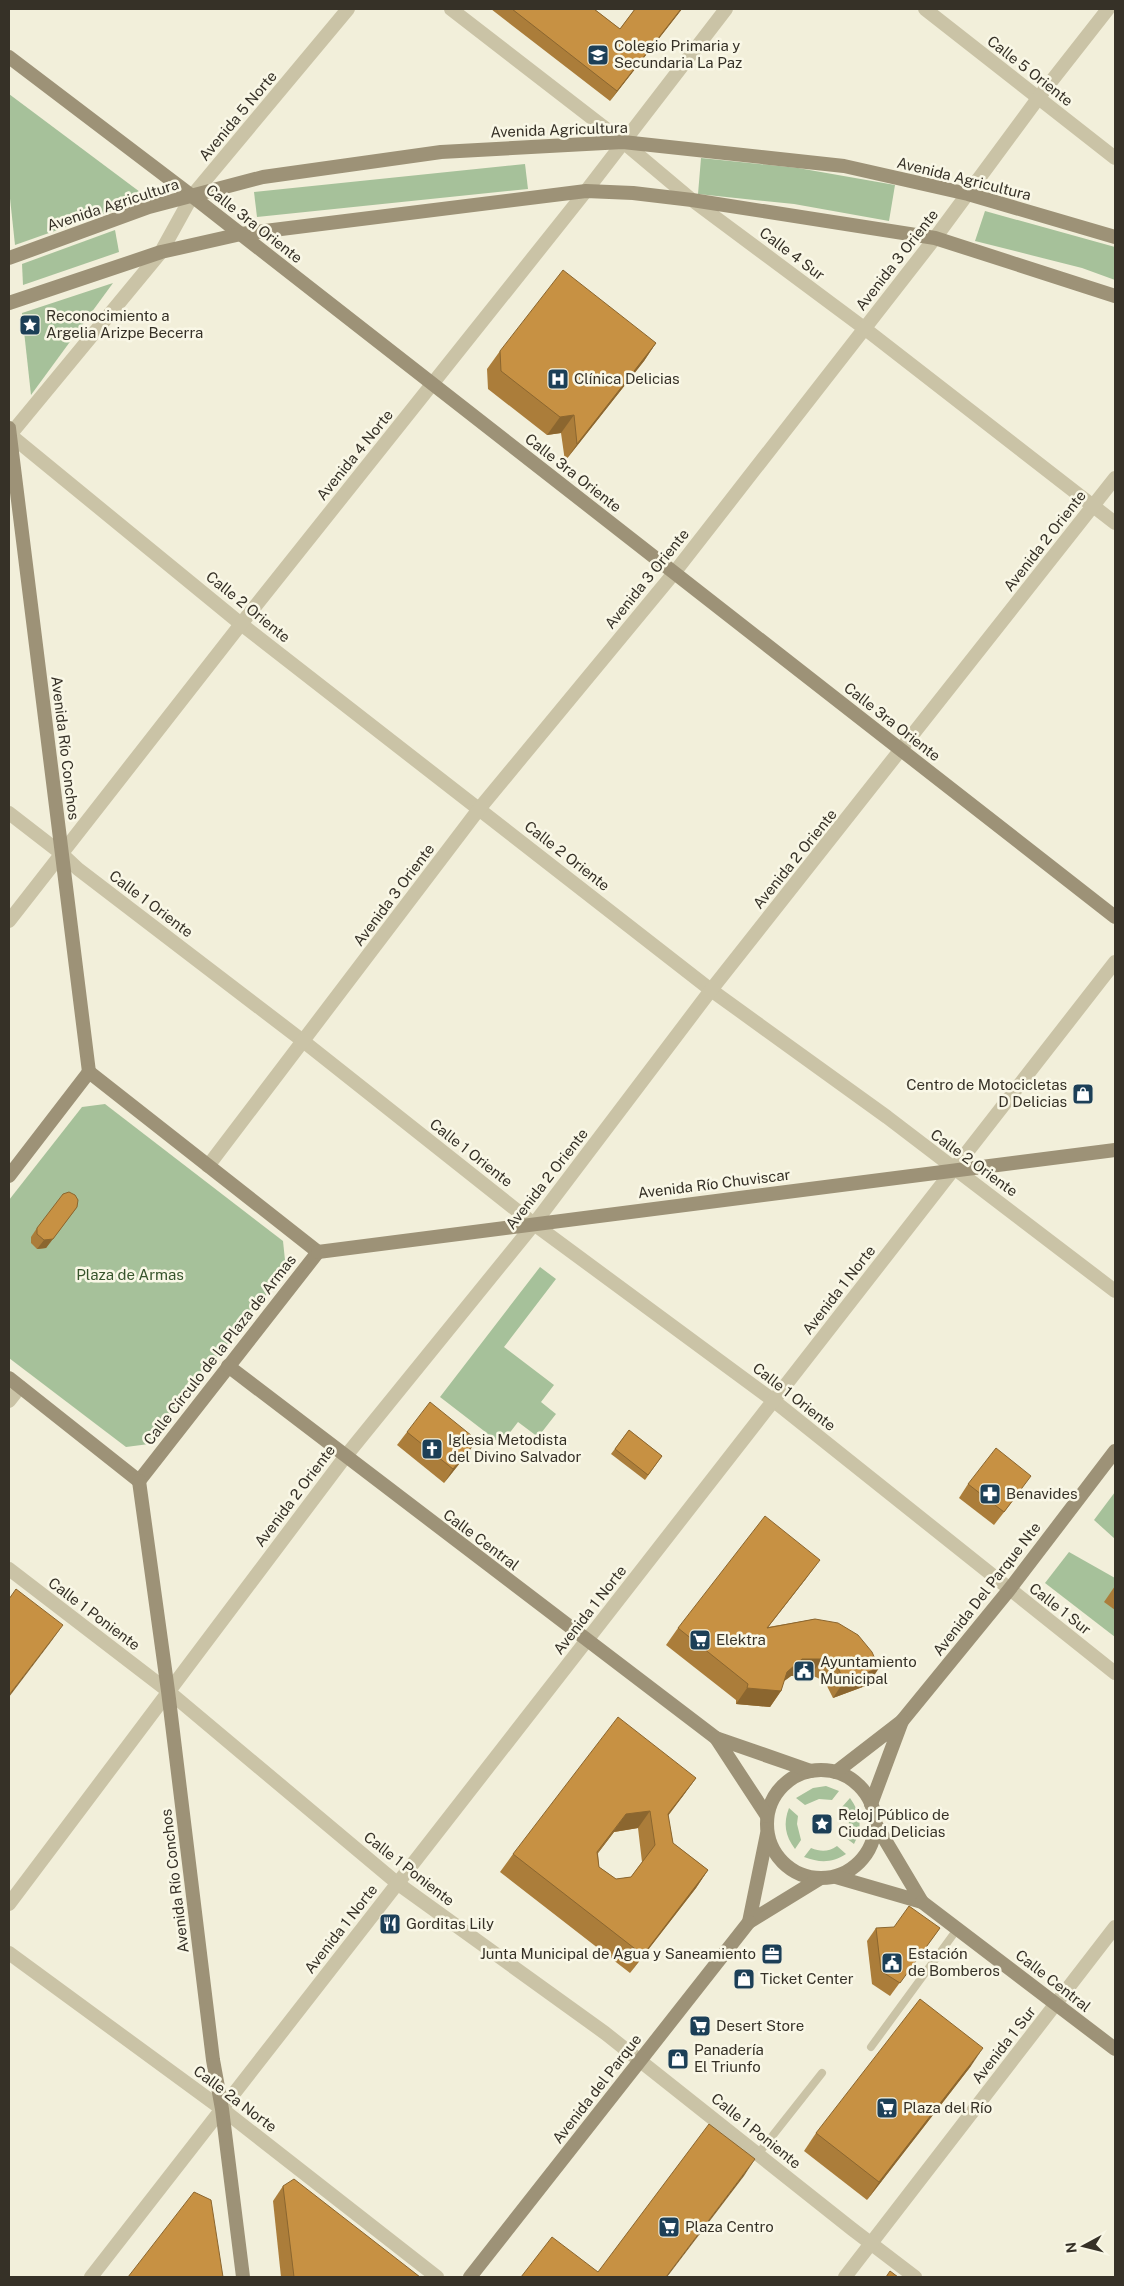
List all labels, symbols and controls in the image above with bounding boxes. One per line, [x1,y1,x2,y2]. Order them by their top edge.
street label: Calle 5 Oriente [984,32,1076,109]
place label: Colegio Primaria y Secundaria La Paz [614,37,742,71]
school or university icon: Colegio Primaria y Secundaria La Paz [586,43,610,67]
street label: Avenida 5 Norte [195,67,280,164]
street label: Avenida Agricultura [490,119,628,140]
street label: Avenida Agricultura [895,154,1033,203]
street label: Avenida Agricultura [45,175,181,234]
street label: Calle 3ra Oriente [203,181,306,266]
street label: Avenida 3 Oriente [852,206,941,314]
street label: Calle 4 Sur [756,224,828,284]
place label: Reconocimiento a Argelia Arizpe Becerra [46,307,203,341]
place icon: Reconocimiento a Argelia Arizpe Becerra [18,313,42,337]
hospital icon: Clínica Delicias [546,367,570,391]
place label: Clínica Delicias [574,370,680,387]
street label: Avenida 4 Norte [313,406,396,503]
street label: Calle 3ra Oriente [522,430,625,515]
street label: Avenida 2 Oriente [1000,487,1089,594]
street label: Avenida 3 Oriente [601,525,692,632]
street label: Calle 2 Oriente [203,568,294,646]
street label: Avenida Río Conchos [48,675,83,821]
street label: Calle 3ra Oriente [841,679,944,764]
street label: Avenida 2 Oriente [749,806,840,912]
street label: Calle 2 Oriente [521,817,613,894]
street label: Avenida 3 Oriente [350,840,438,949]
street label: Calle 1 Oriente [106,867,196,941]
place label: Centro de Motocicletas D Delicias [906,1076,1067,1110]
shop icon: Centro de Motocicletas D Delicias [1071,1082,1095,1106]
street label: Calle 1 Oriente [427,1115,516,1190]
street label: Avenida 2 Oriente [502,1125,591,1232]
street label: Calle 2 Oriente [928,1125,1021,1200]
street label: Avenida Río Chuviscar [637,1166,791,1201]
street label: Avenida 1 Norte [799,1242,879,1338]
street label: Calle Círculo de la Plaza de Armas [140,1251,299,1448]
park label: Plaza de Armas [76,1266,184,1283]
street label: Calle 1 Oriente [750,1359,839,1434]
place label: Iglesia Metodista del Divino Salvador [448,1431,581,1465]
church icon: Iglesia Metodista del Divino Salvador [420,1437,444,1461]
street label: Avenida 2 Oriente [251,1441,338,1550]
pharmacy icon: Benavides [978,1482,1002,1506]
place label: Benavides [1006,1485,1078,1502]
street label: Calle Central [440,1506,523,1574]
street label: Avenida Del Parque Nte [929,1519,1044,1659]
street label: Avenida 1 Norte [550,1562,630,1658]
street label: Calle 1 Poniente [45,1574,143,1653]
street label: Calle 1 Sur [1026,1579,1095,1638]
supermarket icon: Elektra [688,1628,712,1652]
place label: Elektra [716,1631,766,1648]
place label: Ayuntamiento Municipal [820,1653,917,1687]
public building icon: Ayuntamiento Municipal [792,1659,816,1683]
place label: Reloj Público de Ciudad Delicias [838,1806,949,1840]
street label: Avenida Río Conchos [157,1808,192,1954]
place icon: Reloj Público de Ciudad Delicias [810,1812,834,1836]
street label: Calle 1 Poniente [361,1828,458,1909]
street label: Avenida 1 Norte [301,1881,381,1977]
restaurant icon: Gorditas Lily [378,1912,402,1936]
place label: Gorditas Lily [406,1915,494,1932]
office icon: Junta Municipal de Agua y Saneamiento [760,1942,784,1966]
place label: Junta Municipal de Agua y Saneamiento [480,1945,756,1962]
place label: Estación de Bomberos [908,1945,1000,1979]
street label: Calle Central [1012,1946,1094,2015]
public building icon: Estación de Bomberos [880,1951,904,1975]
shop icon: Ticket Center [732,1967,756,1991]
place label: Ticket Center [760,1970,854,1987]
street label: Avenida 1 Sur [968,2003,1039,2087]
supermarket icon: Desert Store [688,2014,712,2038]
place label: Desert Store [716,2017,804,2034]
street label: Avenida del Parque [549,2031,645,2147]
place label: Panadería El Triunfo [694,2041,764,2075]
shop icon: Panadería El Triunfo [666,2047,690,2071]
street label: Calle 2a Norte [190,2062,280,2135]
street label: Calle 1 Poniente [708,2089,804,2172]
supermarket icon: Plaza del Río [875,2096,899,2120]
place label: Plaza del Río [903,2099,992,2116]
supermarket icon: Plaza Centro [657,2215,681,2239]
place label: Plaza Centro [685,2218,774,2235]
north arrow [1059,2221,1109,2271]
text: N [1062,2241,1080,2254]

